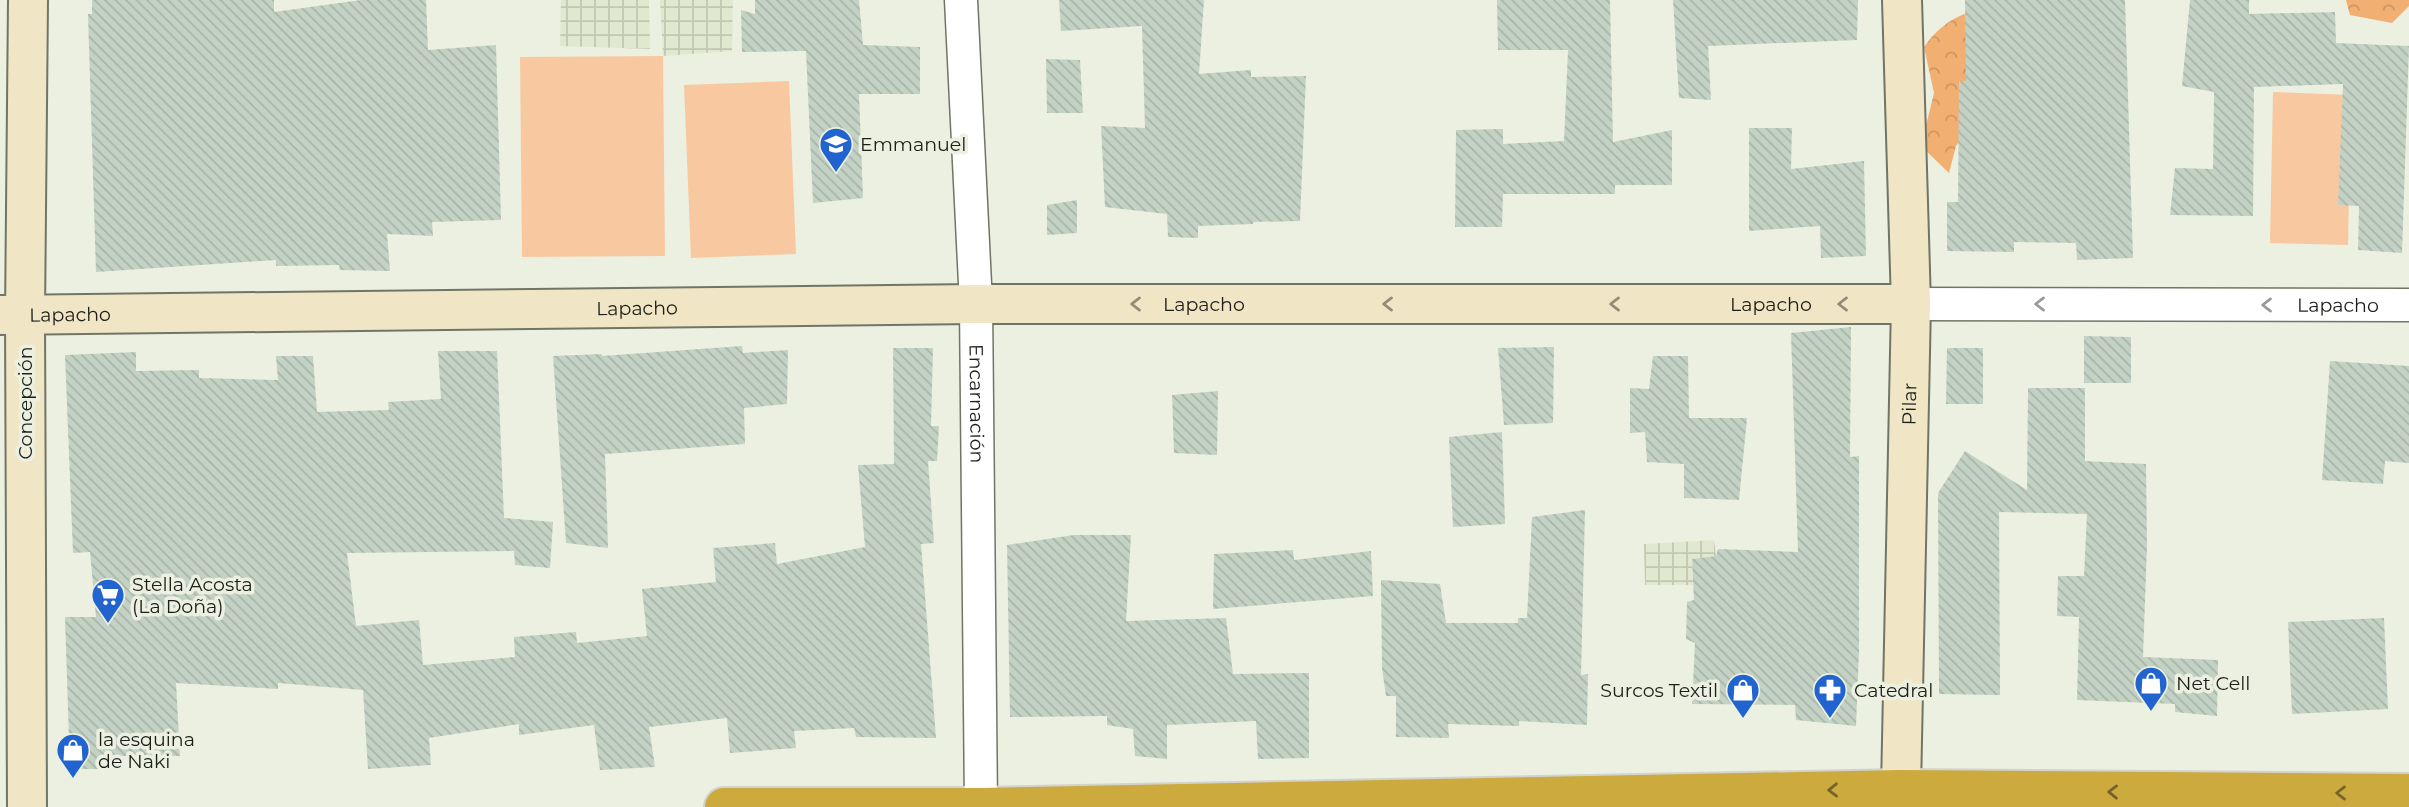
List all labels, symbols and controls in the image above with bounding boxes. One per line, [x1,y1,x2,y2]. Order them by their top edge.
school or university icon: Emmanuel [817,125,855,174]
place label: Emmanuel [860,133,966,156]
street label: Lapacho [1163,293,1245,316]
street label: Lapacho [1730,293,1812,316]
street label: Lapacho [2297,294,2379,317]
street label: Lapacho [596,296,678,320]
one-way arrow [1130,296,1141,312]
one-way arrow [1382,296,1393,312]
one-way arrow [1610,296,1620,312]
one-way arrow [1837,296,1848,312]
one-way arrow [2034,296,2045,312]
one-way arrow [2262,297,2272,313]
street label: Lapacho [29,303,111,327]
street label: Encarnación [964,344,989,464]
street label: Concepción [14,346,37,460]
street label: Pilar [1897,382,1921,426]
place label: Stella Acosta (La Doña) [132,573,253,618]
supermarket icon: Stella Acosta (La Doña) [89,576,127,625]
shop icon: Net Cell [2132,664,2170,713]
shop icon: Surcos Textil [1724,671,1762,720]
pharmacy icon: Catedral [1811,671,1849,720]
place label: Net Cell [2176,672,2250,695]
place label: Surcos Textil [1600,679,1718,702]
place label: Catedral [1854,679,1933,702]
place label: la esquina de Naki [98,728,195,773]
shop icon: la esquina de Naki [54,731,92,780]
one-way arrow [1827,783,1838,798]
one-way arrow [2108,784,2119,799]
one-way arrow [2335,785,2346,801]

